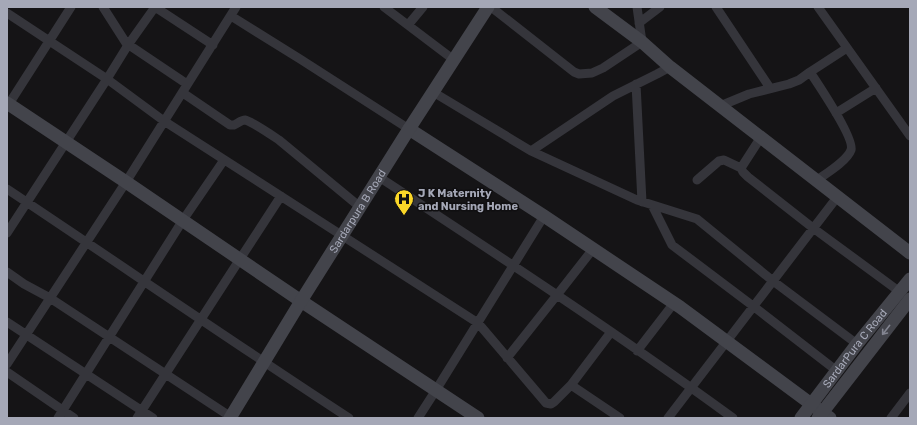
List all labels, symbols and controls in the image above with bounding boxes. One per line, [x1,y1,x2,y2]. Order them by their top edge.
street label: Sardarpura B Road [327,167,389,255]
place label: J K Maternity and Nursing Home [418,187,518,213]
hospital icon: J K Maternity and Nursing Home [393,188,415,216]
street label: SardarPura C Road [820,307,890,391]
one-way arrow [882,324,890,335]

